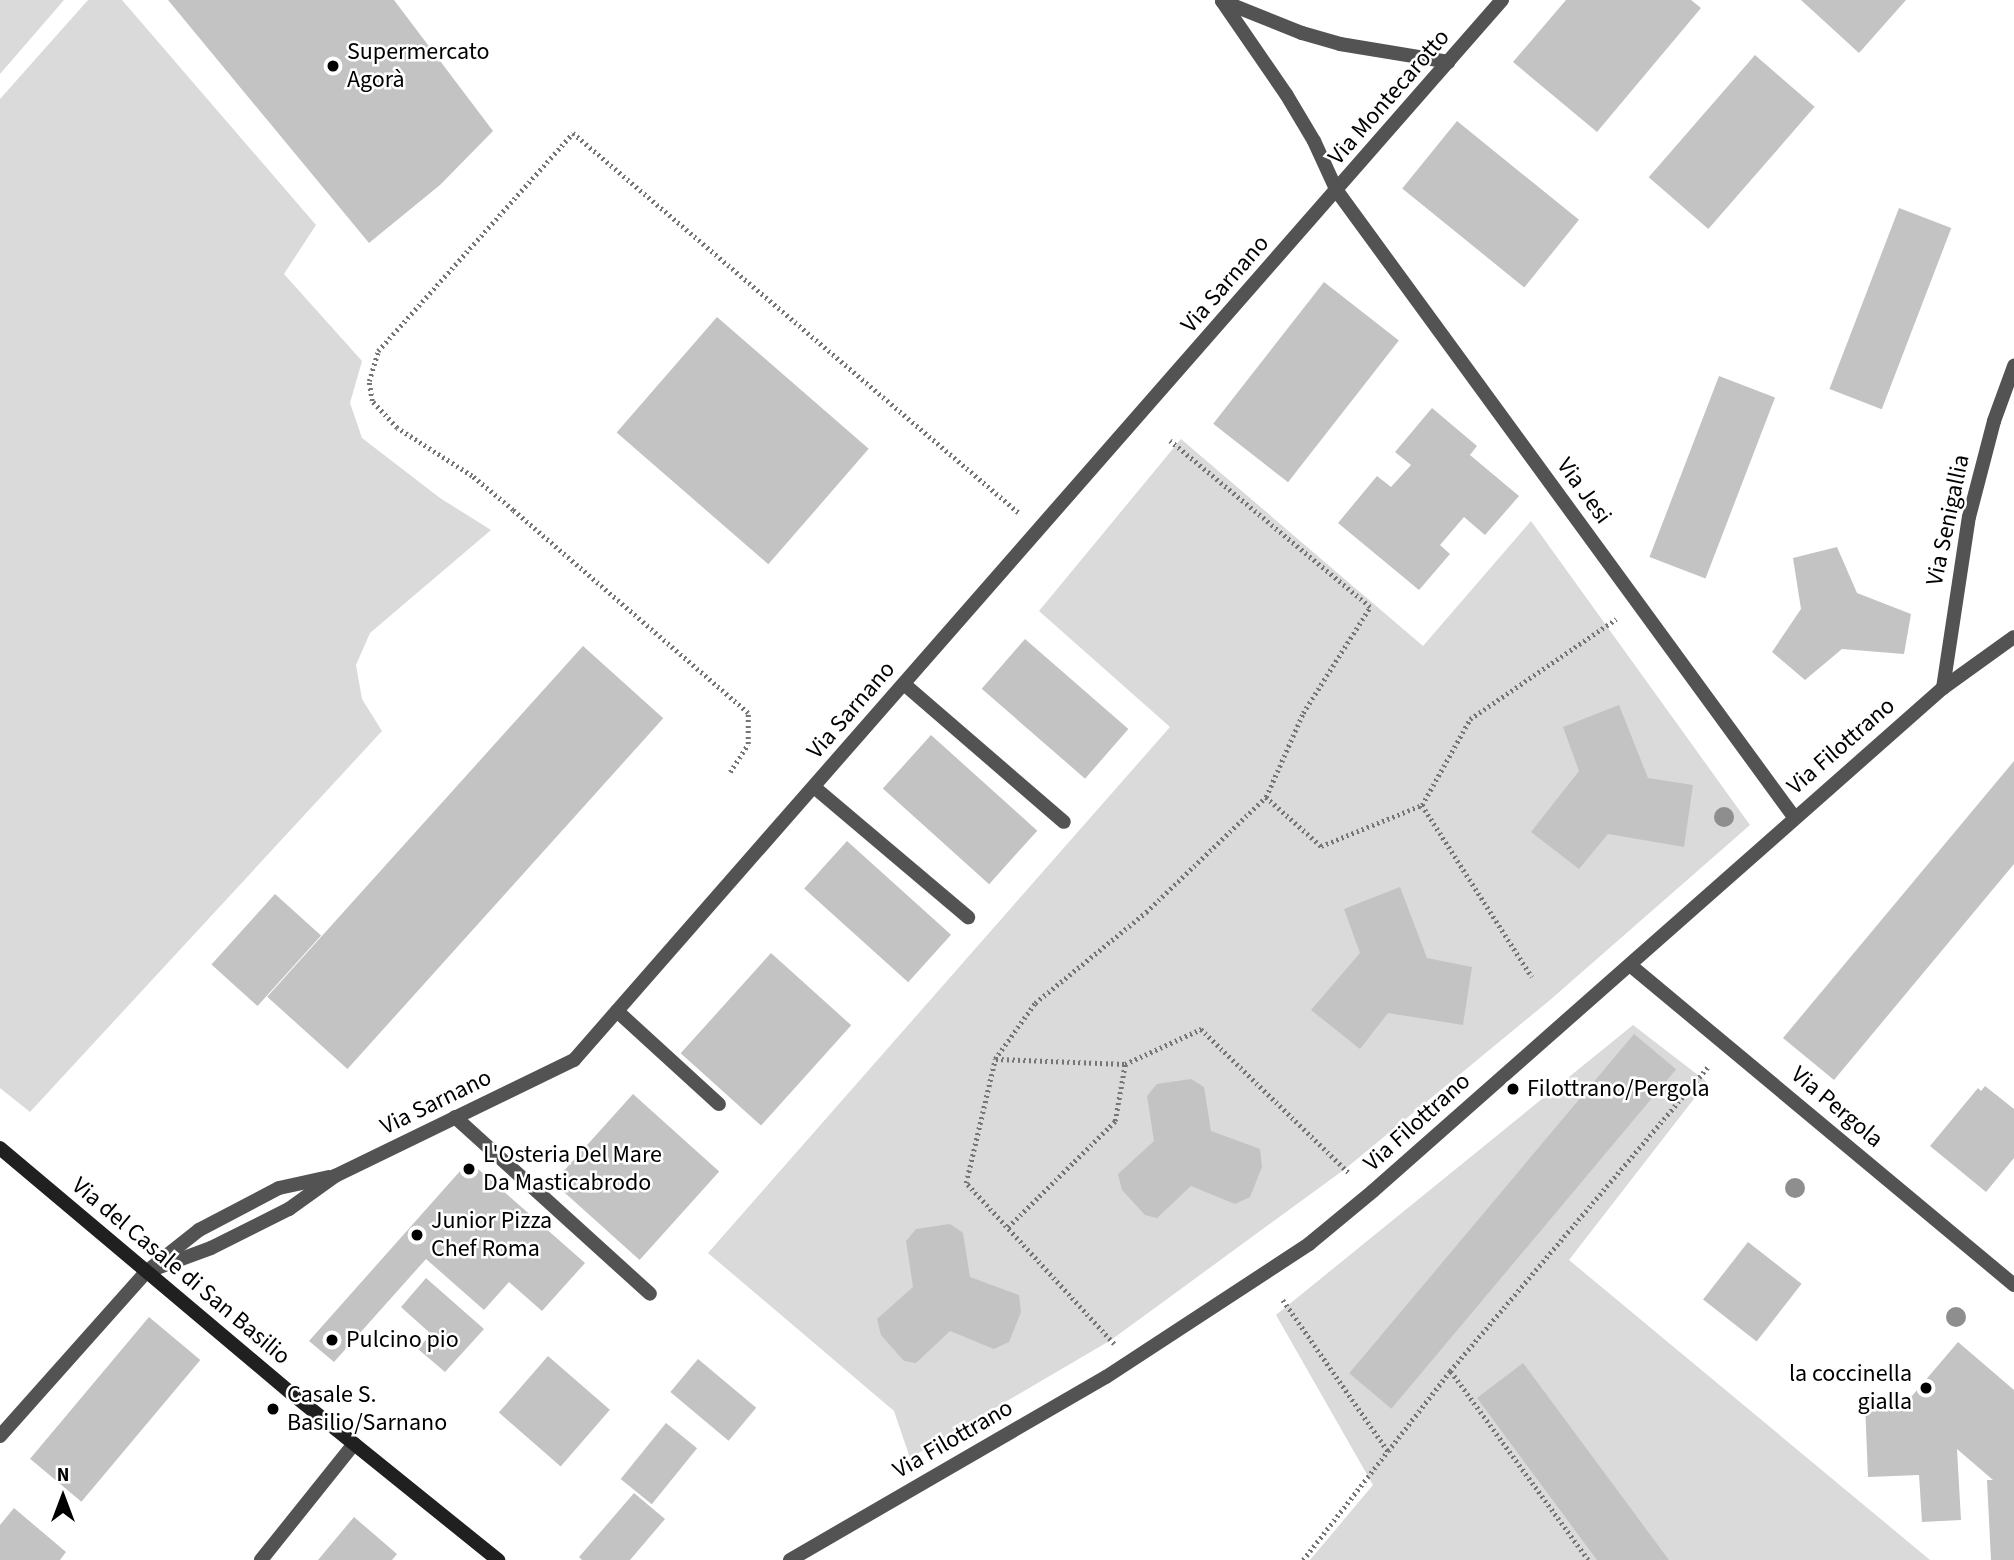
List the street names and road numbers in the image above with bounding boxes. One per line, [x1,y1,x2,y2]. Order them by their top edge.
street label: Via Montecarotto [1322,23,1456,171]
street label: Via Sarnano [1175,229,1275,339]
street label: Via Jesi [1550,452,1618,530]
street label: Via Senigallia [1920,452,1976,588]
street label: Via Sarnano [801,655,901,765]
street label: Via Filottrano [1781,691,1901,801]
street label: Via Pergola [1785,1060,1889,1154]
street label: Via Sarnano [376,1063,496,1141]
street label: Via Filottrano [1358,1067,1476,1177]
street label: Via del Casale di San Basilio [66,1171,296,1371]
street label: Via Filottrano [888,1393,1018,1485]

